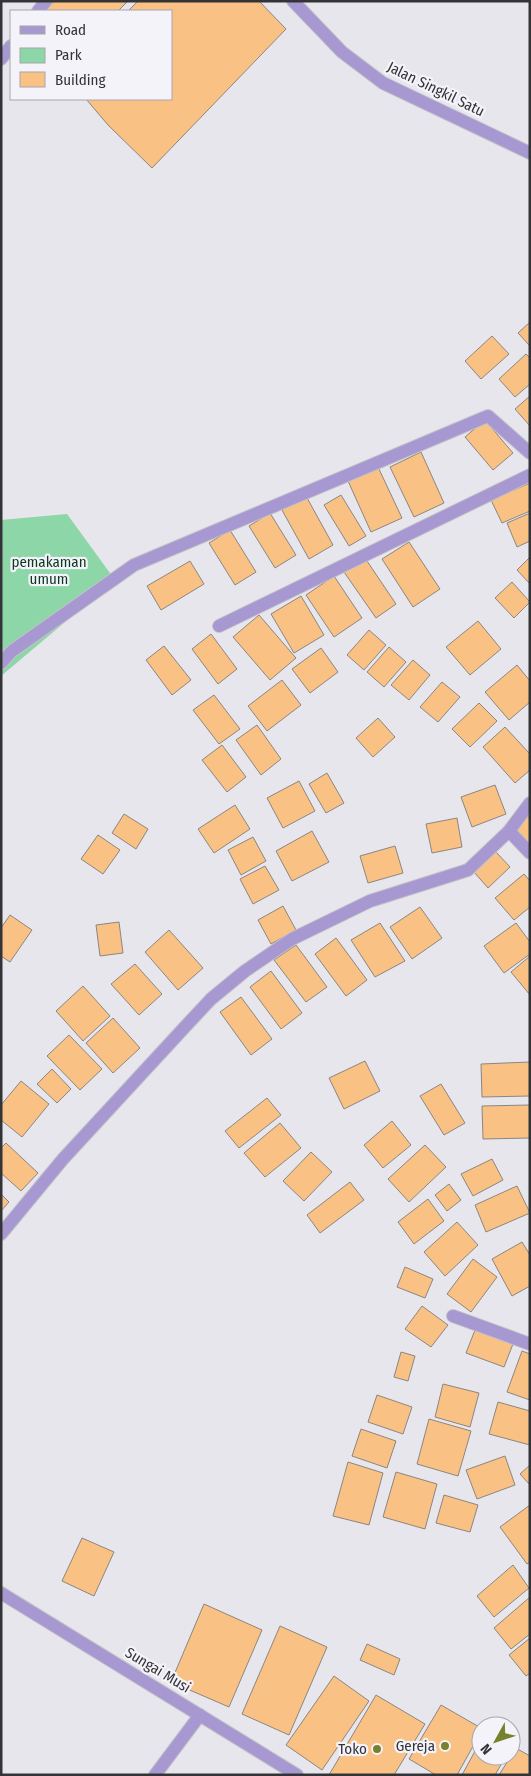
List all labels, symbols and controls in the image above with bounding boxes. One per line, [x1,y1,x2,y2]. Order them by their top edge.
legend [10,10,172,100]
text: Road [55,21,86,39]
text: Park [55,46,82,64]
street label: Jalan Singkil Satu [384,58,488,120]
text: Building [55,71,106,89]
park label: pemakaman umum [11,553,87,588]
street label: Sungai Musi [122,1643,194,1697]
north arrow [471,1716,521,1766]
place label: Gereja [396,1737,435,1755]
place label: Toko [338,1740,367,1758]
marker: Gereja [439,1740,451,1752]
text: N [477,1740,496,1758]
marker: Toko [371,1743,383,1755]

